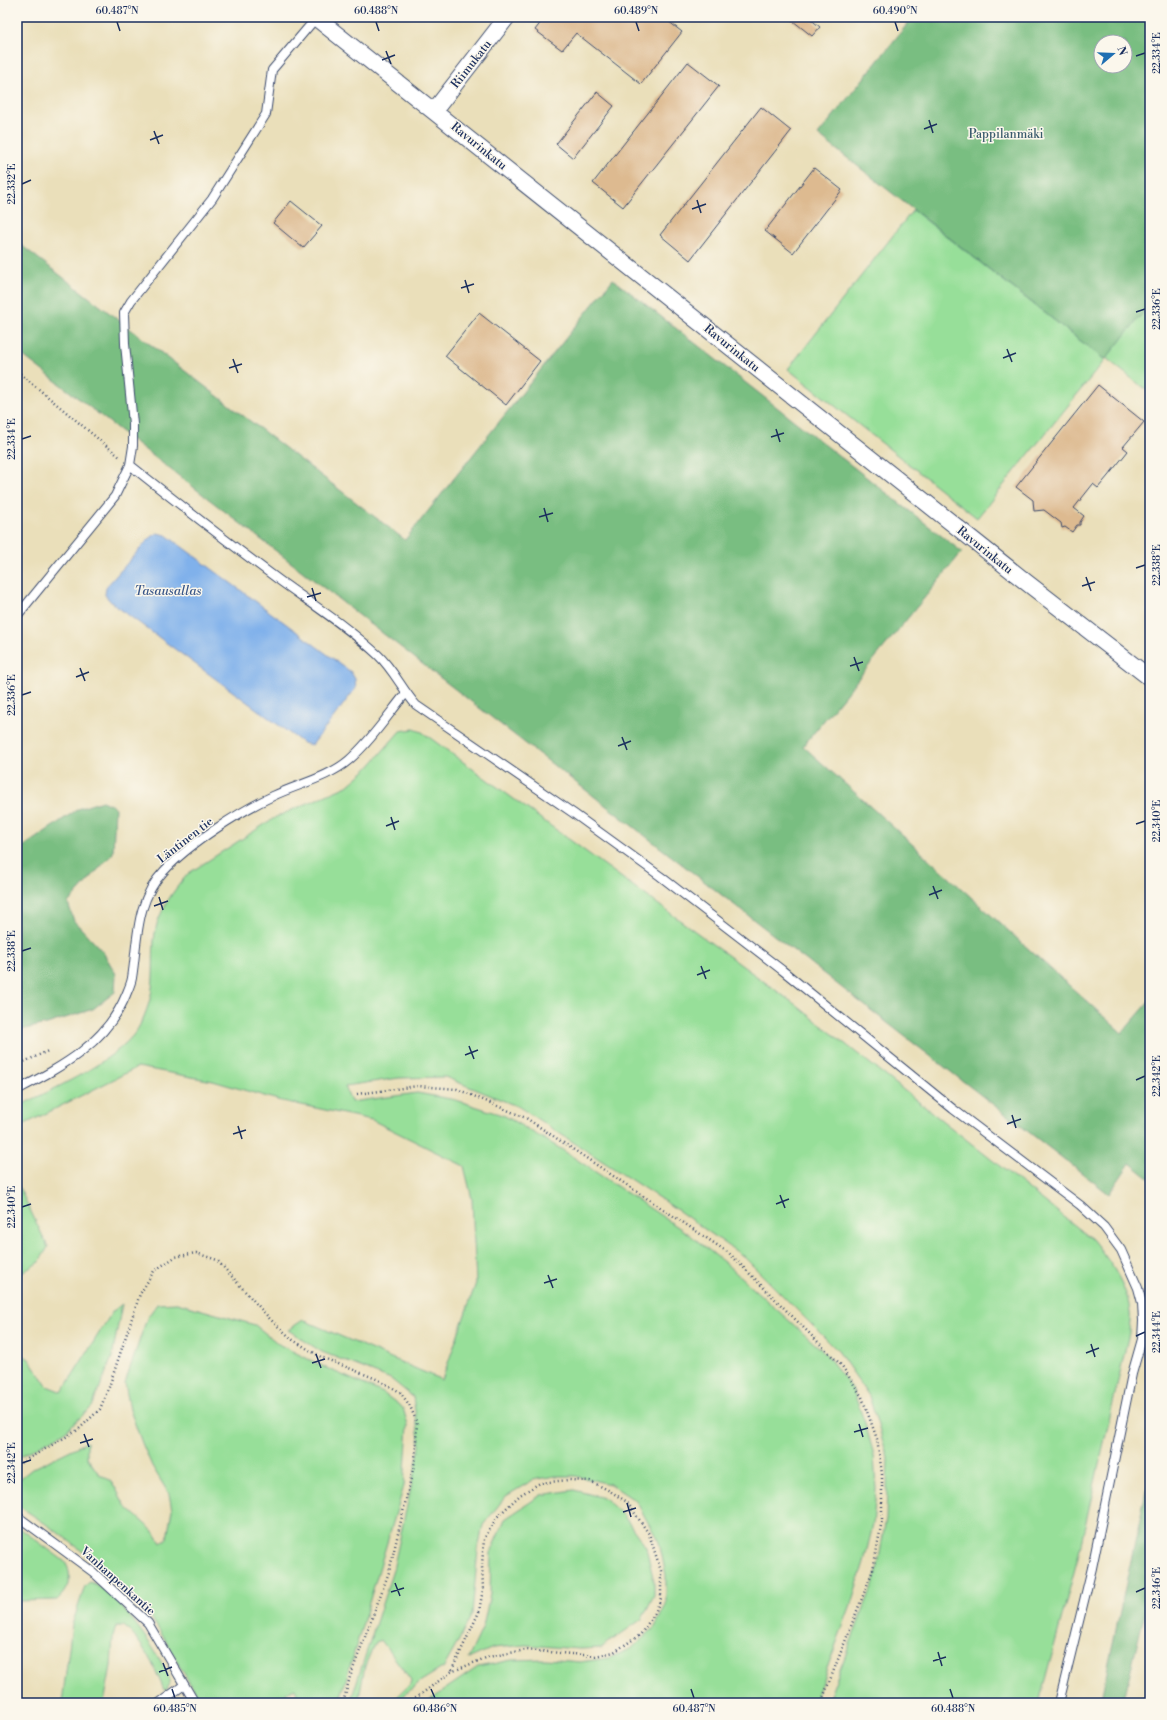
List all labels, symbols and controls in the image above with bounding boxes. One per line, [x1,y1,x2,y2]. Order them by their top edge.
text: 60.487°N [95,5,139,17]
text: 60.488°N [354,5,399,17]
text: 60.489°N [614,5,659,17]
text: 60.490°N [873,5,918,17]
text: 22.334°E [1151,32,1163,74]
north arrow [1093,34,1133,74]
street label: Riimukatu [448,37,495,92]
text: N [1113,45,1130,58]
street label: Ravurinkatu [448,119,510,174]
park label: Pappilanmäki [968,127,1044,142]
text: 22.332°E [6,163,18,204]
text: 22.336°E [1151,288,1163,330]
street label: Ravurinkatu [701,321,763,376]
text: 22.334°E [6,418,18,460]
street label: Ravurinkatu [954,523,1016,578]
text: 22.338°E [1151,544,1163,586]
water label: Tasausallas [135,583,202,599]
text: 22.336°E [6,674,18,716]
text: 22.340°E [1151,800,1163,842]
street label: Läntinen tie [154,814,216,867]
text: 22.338°E [6,930,18,972]
text: 22.342°E [1151,1055,1163,1097]
text: 22.340°E [6,1186,18,1228]
text: 22.344°E [1151,1311,1163,1353]
text: 22.342°E [6,1442,18,1484]
street label: Vanhanpenkantie [76,1543,158,1619]
text: 22.346°E [1151,1567,1163,1609]
text: 60.485°N [153,1703,197,1715]
text: 60.486°N [413,1703,458,1715]
text: 60.487°N [672,1703,716,1715]
text: 60.488°N [931,1703,976,1715]

